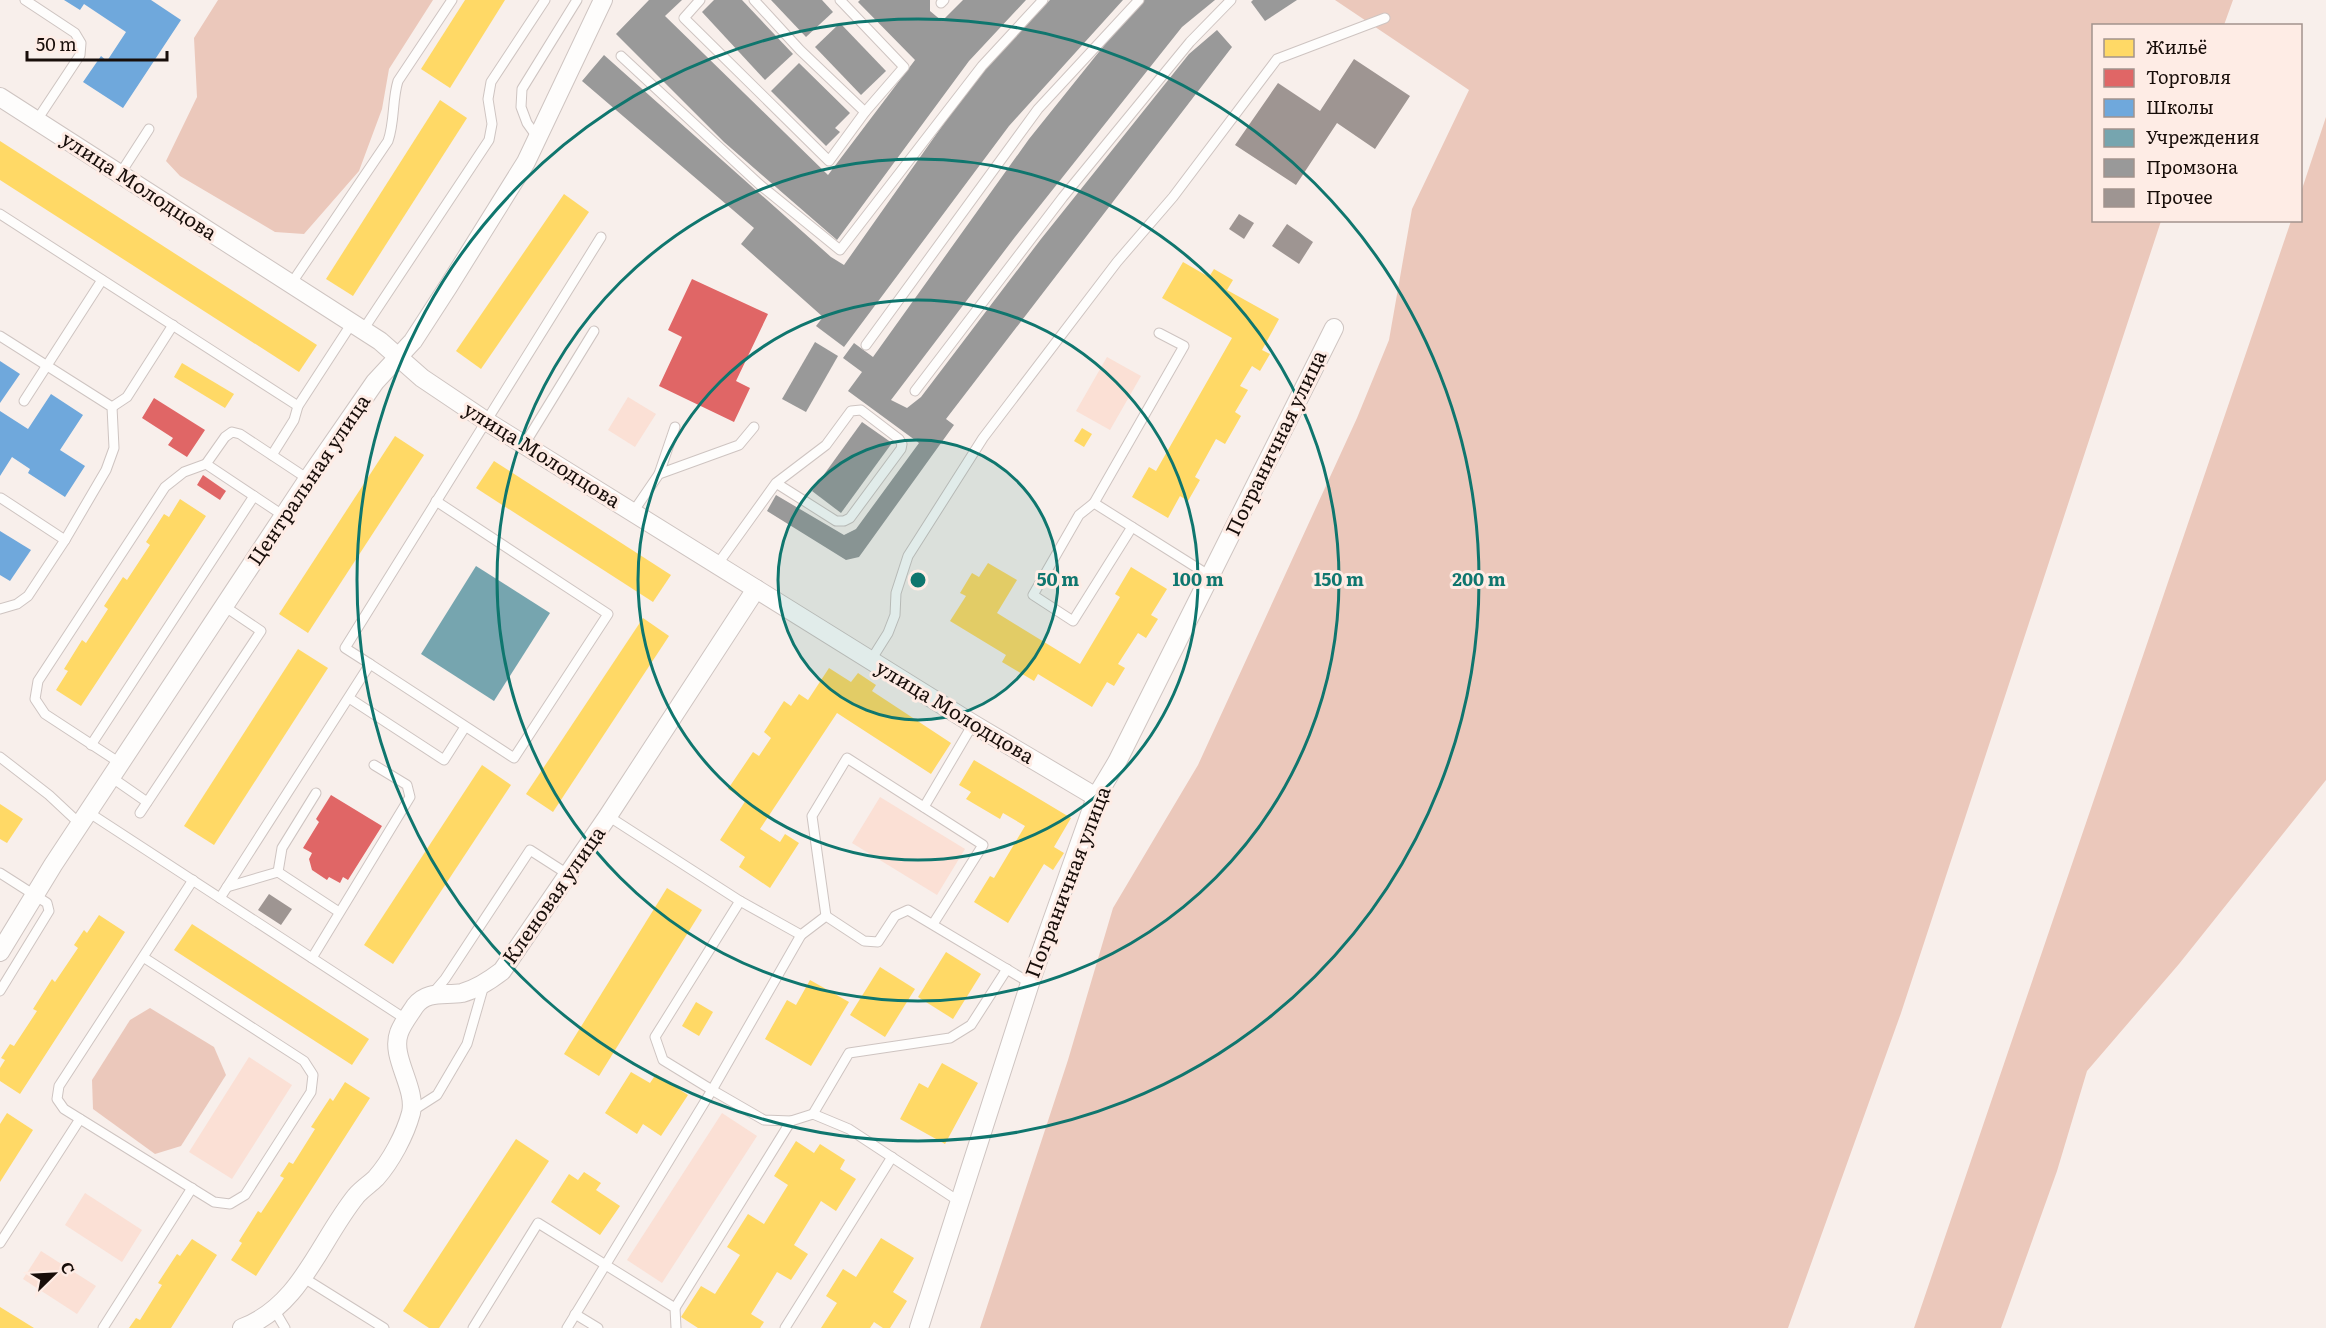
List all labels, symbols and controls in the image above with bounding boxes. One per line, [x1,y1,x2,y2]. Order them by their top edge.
scale bar [27,24,166,62]
legend [2092,24,2302,222]
text: 50 m [36,30,77,57]
text: Жильё [2146,33,2207,60]
text: Торговля [2146,63,2231,90]
text: Школы [2146,93,2214,120]
street label: улица Молодцова [56,123,224,246]
text: Учреждения [2146,123,2259,150]
text: Промзона [2146,153,2238,180]
text: Прочее [2146,183,2213,210]
street label: Пограничная улица [1216,344,1332,540]
street label: Центральная улица [239,387,376,571]
street label: улица Молодцова [459,393,628,514]
text: 50 m [1037,565,1079,592]
text: 100 m [1172,565,1224,592]
text: 150 m [1314,565,1364,592]
text: 200 m [1452,565,1506,592]
centre of rings [908,570,928,590]
street label: улица Молодцова [871,651,1041,770]
street label: Пограничная улица [1016,781,1117,982]
street label: Кленовая улица [494,819,611,969]
north arrow [24,1244,84,1304]
text: С [55,1257,82,1278]

